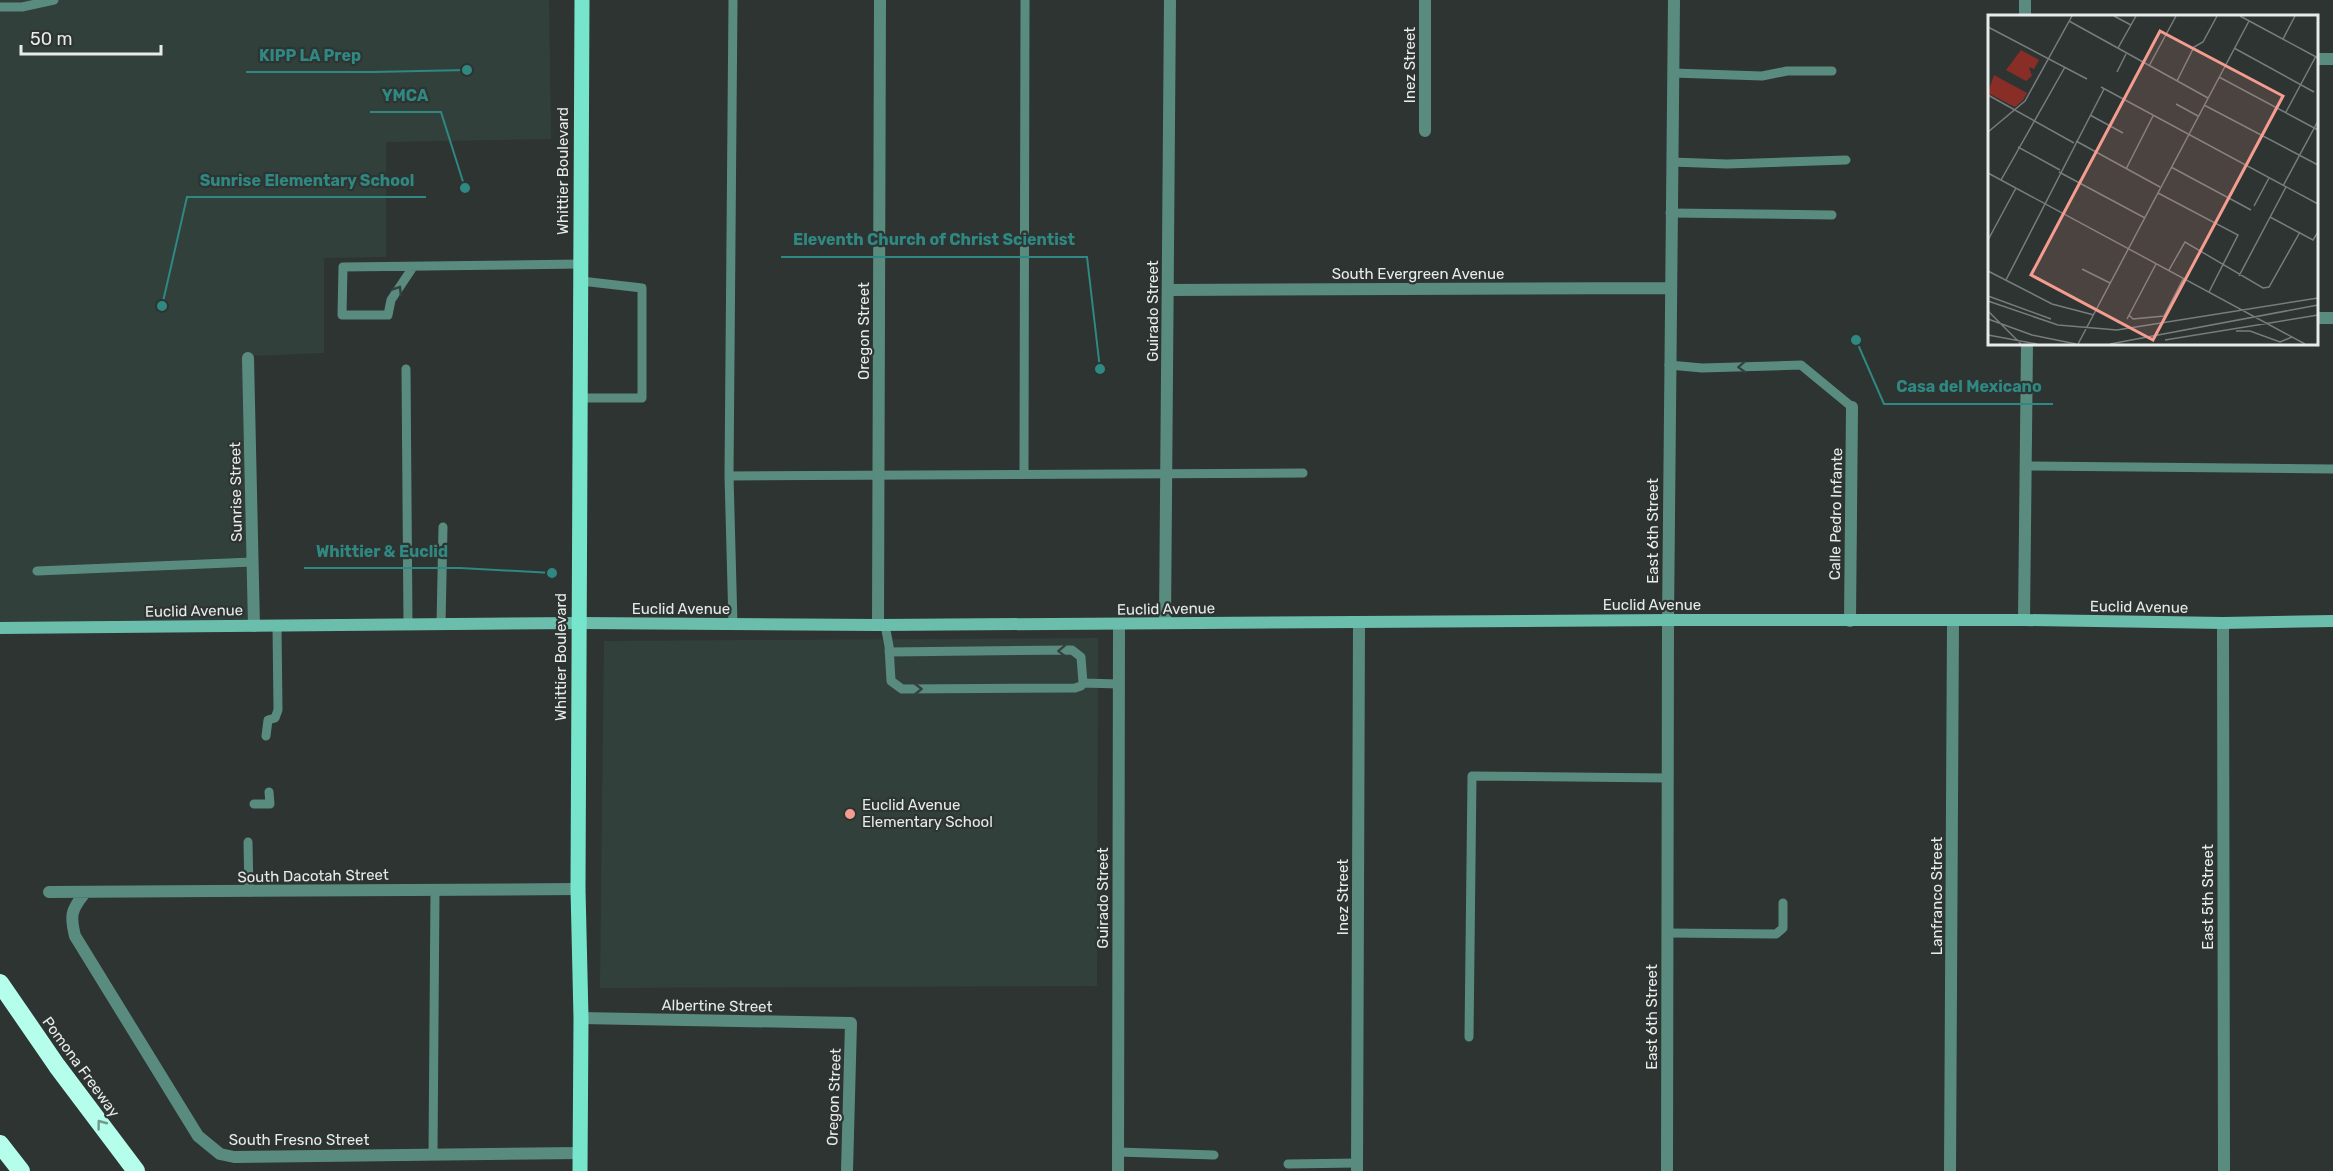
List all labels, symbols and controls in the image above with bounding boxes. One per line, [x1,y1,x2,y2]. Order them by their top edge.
inset map [1988,15,2318,345]
scale bar [21,18,160,56]
street label: Inez Street [1401,27,1419,103]
text: 50 m [30,28,73,50]
callout: KIPP LA Prep [246,38,373,72]
text: KIPP LA Prep [259,46,361,65]
callout: YMCA [370,78,441,112]
text: YMCA [382,86,429,105]
street label: Whittier Boulevard [554,107,572,235]
callout: Sunrise Elementary School [187,163,426,197]
text: Sunrise Elementary School [200,171,414,190]
callout: Eleventh Church of Christ Scientist [781,223,1087,257]
text: Eleventh Church of Christ Scientist [793,230,1076,249]
street label: Guirado Street [1144,260,1162,362]
street label: South Evergreen Avenue [1332,265,1504,283]
street label: Oregon Street [855,282,873,380]
one-way arrow [390,286,402,296]
one-way arrow [1738,360,1747,373]
callout: Casa del Mexicano [1884,370,2053,404]
text: Casa del Mexicano [1896,377,2042,396]
street label: Sunrise Street [226,442,246,542]
street label: Calle Pedro Infante [1826,448,1846,580]
street label: East 6th Street [1644,478,1662,584]
callout: Whittier & Euclid [304,534,460,568]
text: Whittier & Euclid [316,542,448,561]
street label: Whittier Boulevard [552,593,570,721]
street label: Euclid Avenue [1603,596,1701,614]
street label: Euclid Avenue [2090,597,2188,617]
street label: Euclid Avenue [1117,599,1215,619]
street label: Euclid Avenue [632,600,730,618]
street label: Euclid Avenue [145,601,243,621]
one-way arrow [1057,644,1066,657]
one-way arrow [913,683,922,695]
place label: Euclid Avenue Elementary School [862,796,993,831]
marker: Euclid Avenue Elementary School [843,807,857,821]
street label: Lanfranco Street [1928,837,1946,955]
street label: East 5th Street [2199,844,2217,950]
street label: Guirado Street [1094,847,1112,949]
street label: Inez Street [1334,859,1352,935]
street label: South Dacotah Street [237,866,389,886]
street label: East 6th Street [1643,964,1661,1070]
street label: Albertine Street [661,996,773,1016]
street label: Pomona Freeway [38,1013,124,1121]
street label: Oregon Street [823,1048,845,1146]
one-way arrow [97,1120,108,1131]
street label: South Fresno Street [229,1131,369,1149]

